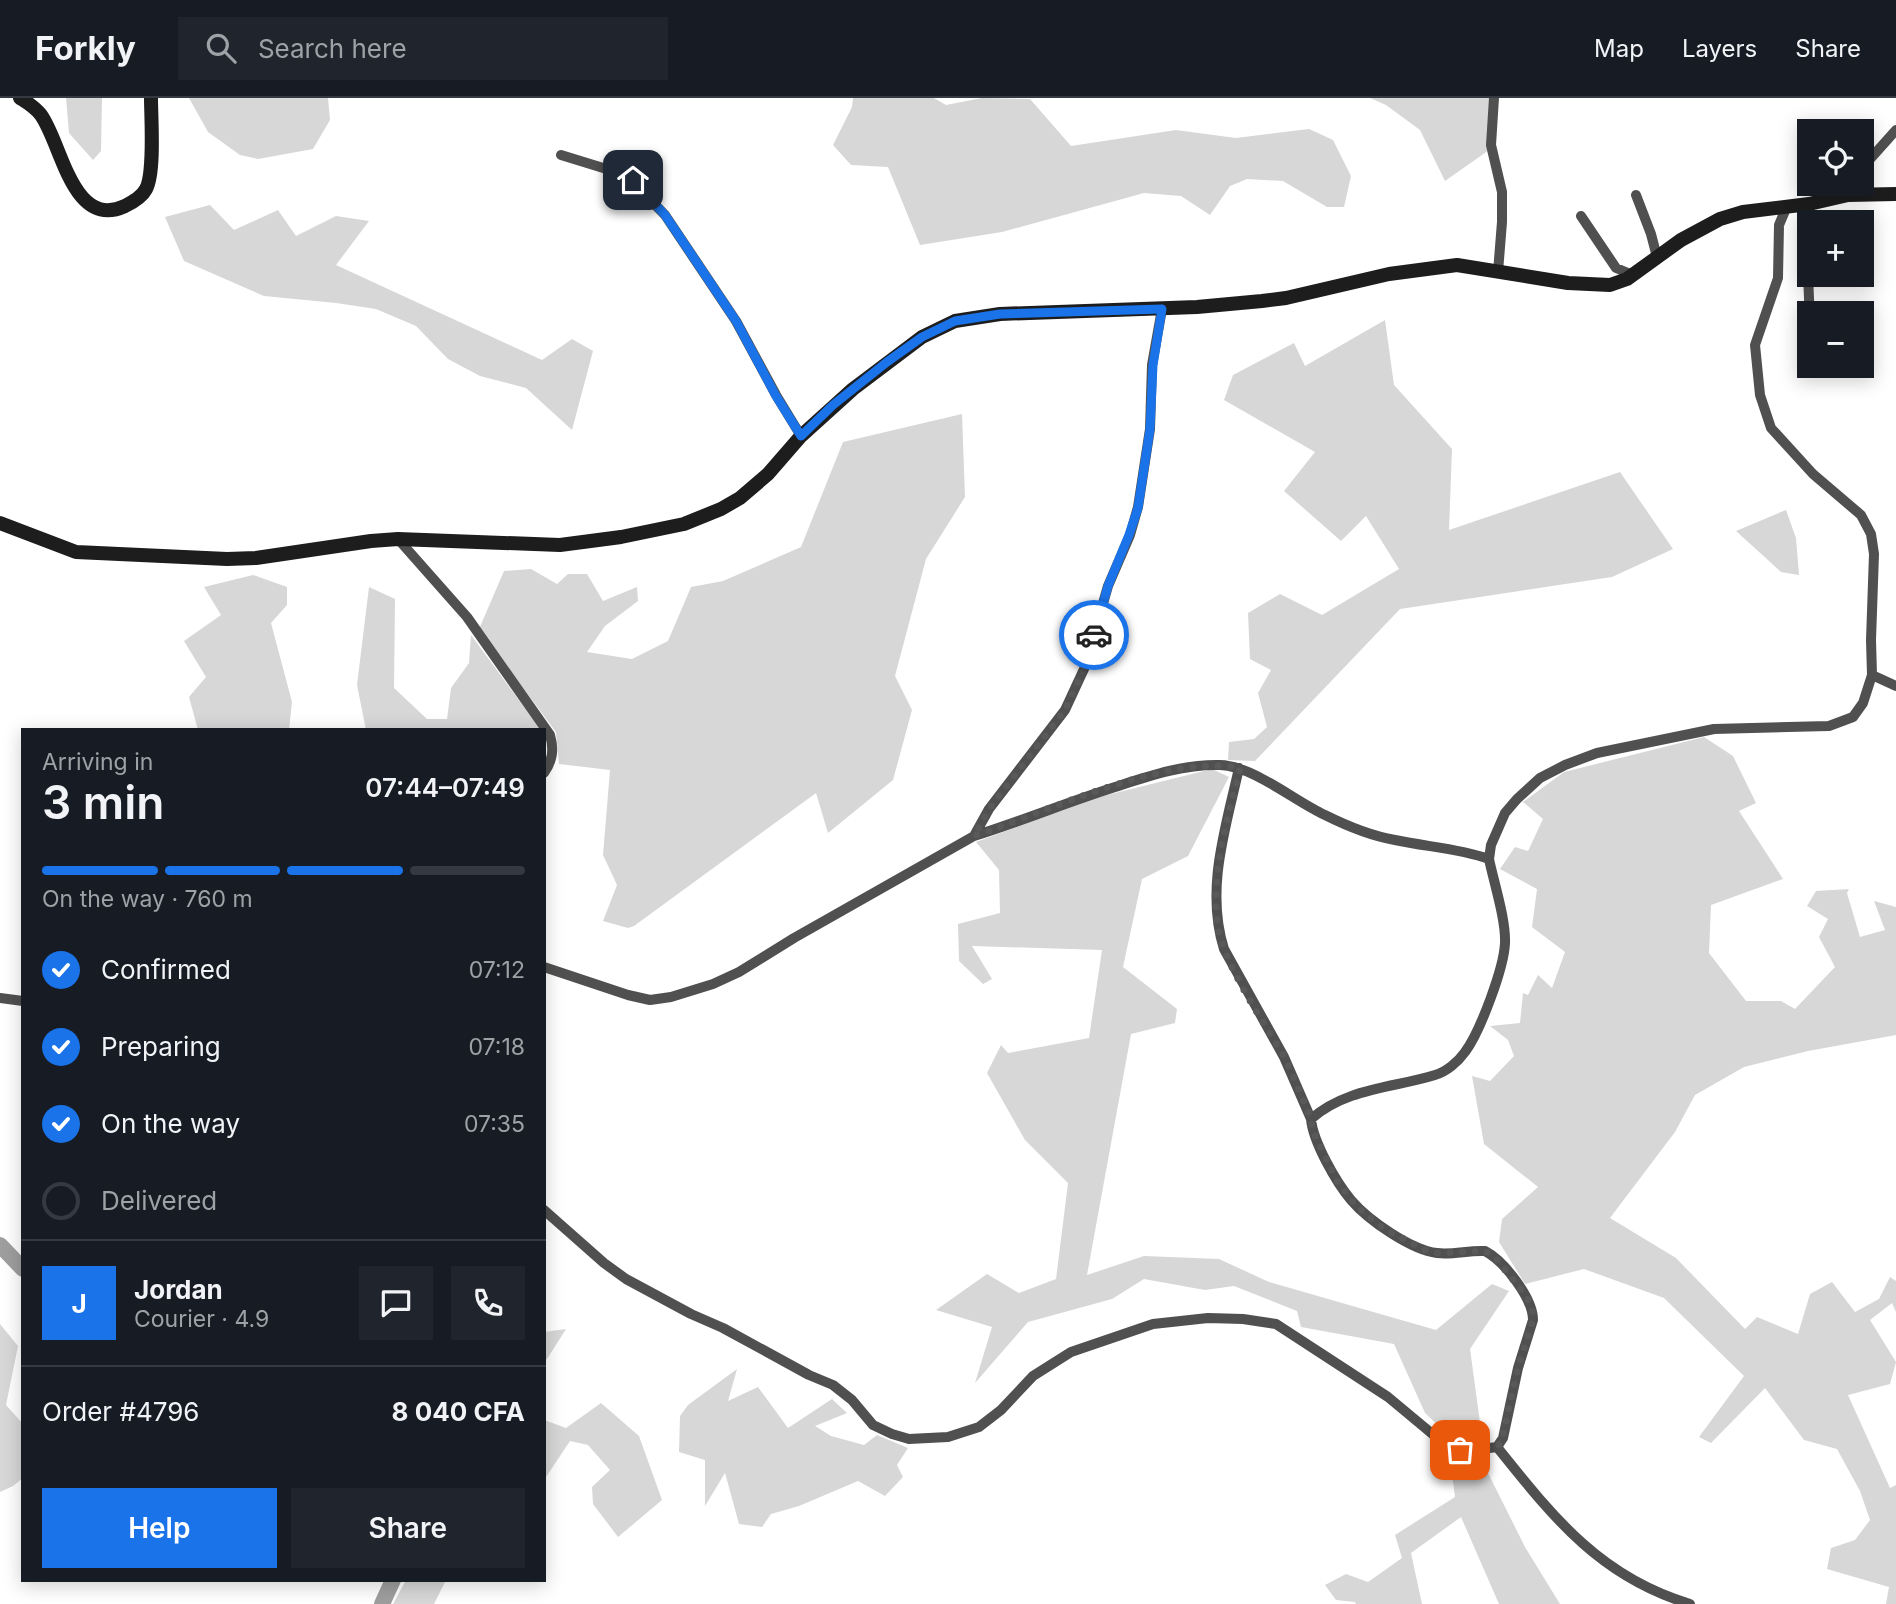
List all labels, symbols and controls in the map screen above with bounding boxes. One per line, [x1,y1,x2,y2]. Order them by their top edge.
search box [178,17,668,80]
text: Forkly [35,28,136,68]
icon: search [202,29,240,67]
text: Search here [258,33,407,64]
text: Map [1594,34,1644,63]
text: Layers [1682,34,1757,63]
text: Share [1795,34,1861,63]
map controls [1797,119,1874,378]
button: locate [1797,119,1874,196]
pin [603,150,663,210]
icon: home [614,161,652,199]
button: + [1797,210,1874,287]
button: − [1797,301,1874,378]
courier [1059,600,1129,670]
icon: car [1075,616,1113,654]
text: Arriving in [42,748,153,776]
text: 07:44–07:49 [365,772,525,803]
text: 3 min [42,774,164,830]
text: On the way · 760 m [42,885,253,913]
icon: check [42,951,80,989]
text: Confirmed [101,954,231,985]
text: 07:12 [469,956,525,984]
icon: check [42,1028,80,1066]
text: Preparing [101,1031,221,1062]
text: 07:18 [468,1033,525,1061]
icon: check [42,1105,80,1143]
text: On the way [101,1108,240,1139]
text: 07:35 [464,1110,525,1138]
text: Delivered [101,1185,217,1216]
button: chat [359,1266,433,1340]
button: phone [451,1266,525,1340]
text: Jordan [134,1274,223,1305]
text: J [71,1288,87,1319]
text: Courier · 4.9 [134,1305,269,1333]
text: Order #4796 [42,1396,199,1427]
text: 8 040 CFA [392,1396,525,1427]
pin [1430,1420,1490,1480]
icon: bag [1441,1431,1479,1469]
button: Help [42,1488,277,1568]
button: Share [291,1488,525,1568]

